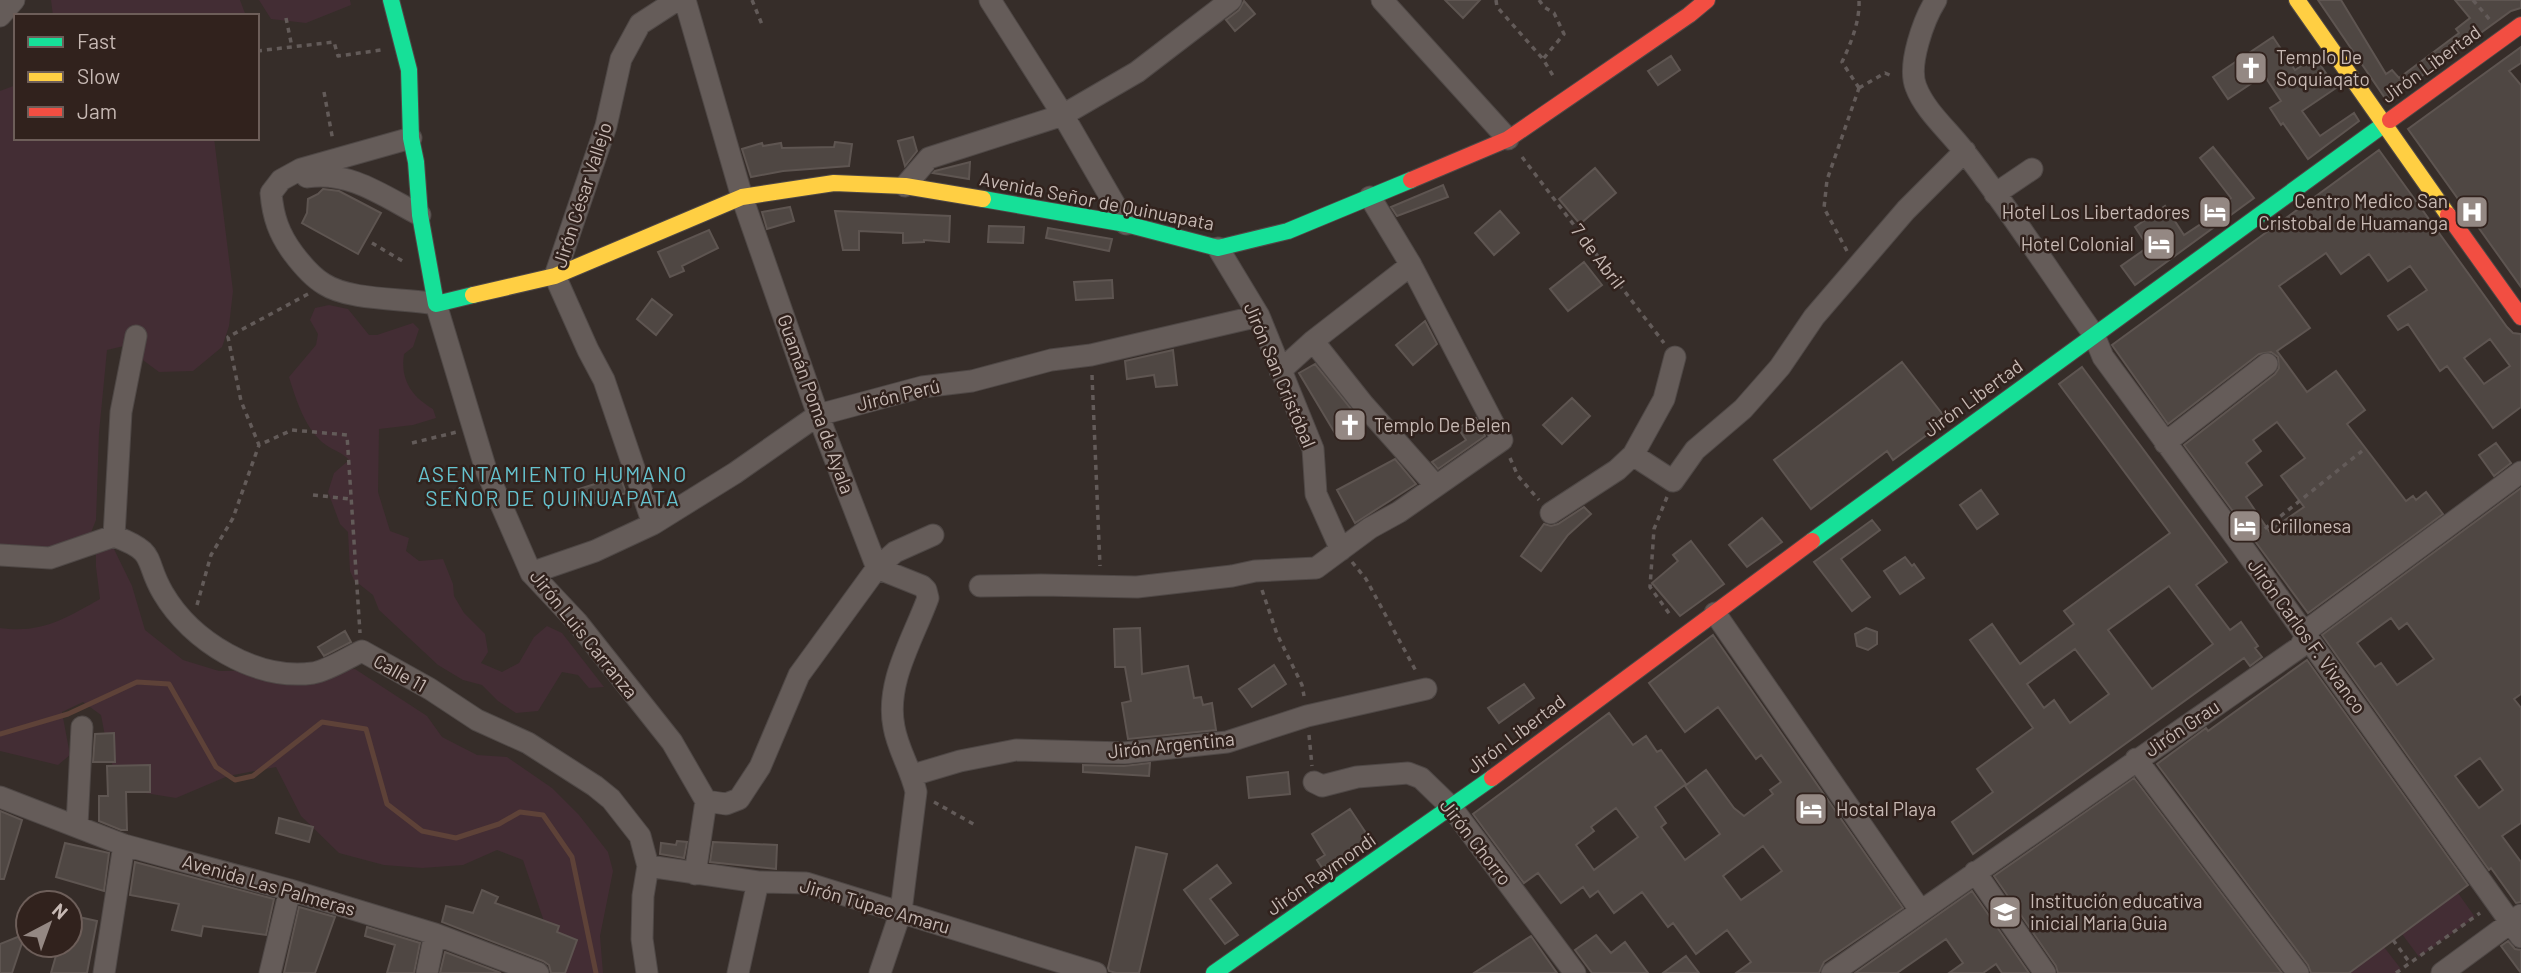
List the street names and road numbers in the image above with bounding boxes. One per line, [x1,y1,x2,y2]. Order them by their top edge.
street label: Jirón Libertad [2377,20,2485,107]
street label: Jirón César Vallejo [547,119,616,271]
street label: Avenida Señor de Quinuapata [978,166,1216,235]
street label: 7 de Abril [1567,219,1630,293]
street label: Jirón San Cristóbal [1240,299,1321,451]
street label: Guamán Poma de Ayala [773,311,860,497]
street label: Jirón Libertad [1919,354,2027,441]
street label: Jirón Perú [854,374,942,415]
street label: Jirón Carlos F. Vivanco [2243,554,2371,718]
street label: Jirón Luis Carranza [526,565,643,703]
street label: Calle 11 [370,649,431,696]
street label: Jirón Libertad [1462,689,1569,778]
street label: Jirón Grau [2140,694,2224,761]
street label: Jirón Argentina [1106,726,1235,763]
street label: Jirón Chorro [1436,794,1517,889]
street label: Jirón Raymondi [1262,827,1380,920]
street label: Avenida Las Palmeras [180,849,358,920]
street label: Jirón Túpac Amaru [797,873,953,938]

